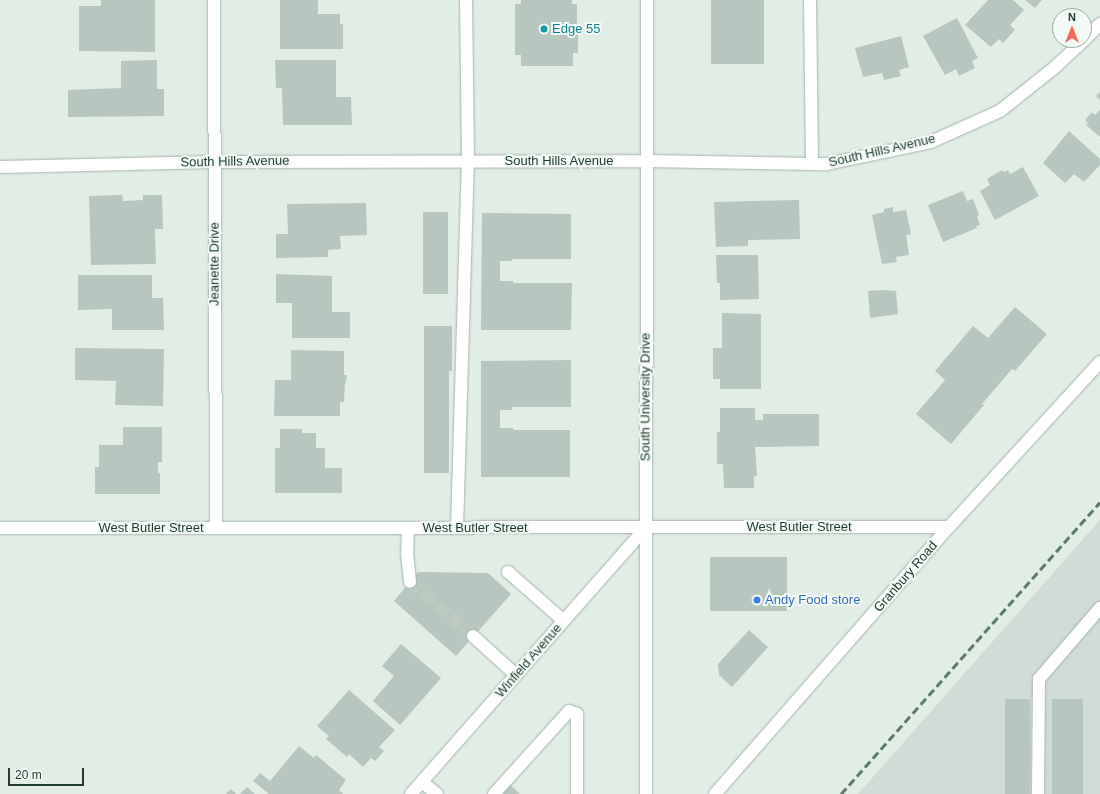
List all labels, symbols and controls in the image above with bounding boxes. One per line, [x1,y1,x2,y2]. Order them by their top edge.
north arrow [1052,8,1092,48]
text: N [1068,11,1076,23]
place label: Edge 55 [552,21,600,37]
marker: Edge 55 [539,24,549,34]
street label: South Hills Avenue [827,131,937,171]
street label: South Hills Avenue [180,153,290,171]
street label: South Hills Avenue [504,153,614,169]
street label: Jeanette Drive [207,222,223,306]
street label: South University Drive [638,333,654,461]
street label: West Butler Street [746,519,852,535]
street label: West Butler Street [98,520,204,536]
street label: West Butler Street [422,520,528,536]
street label: Granbury Road [871,538,941,616]
place label: Andy Food store [765,592,860,608]
marker: Andy Food store [752,595,762,605]
street label: Winfield Avenue [492,621,566,701]
scale bar [10,760,86,786]
text: 20 m [15,768,42,782]

